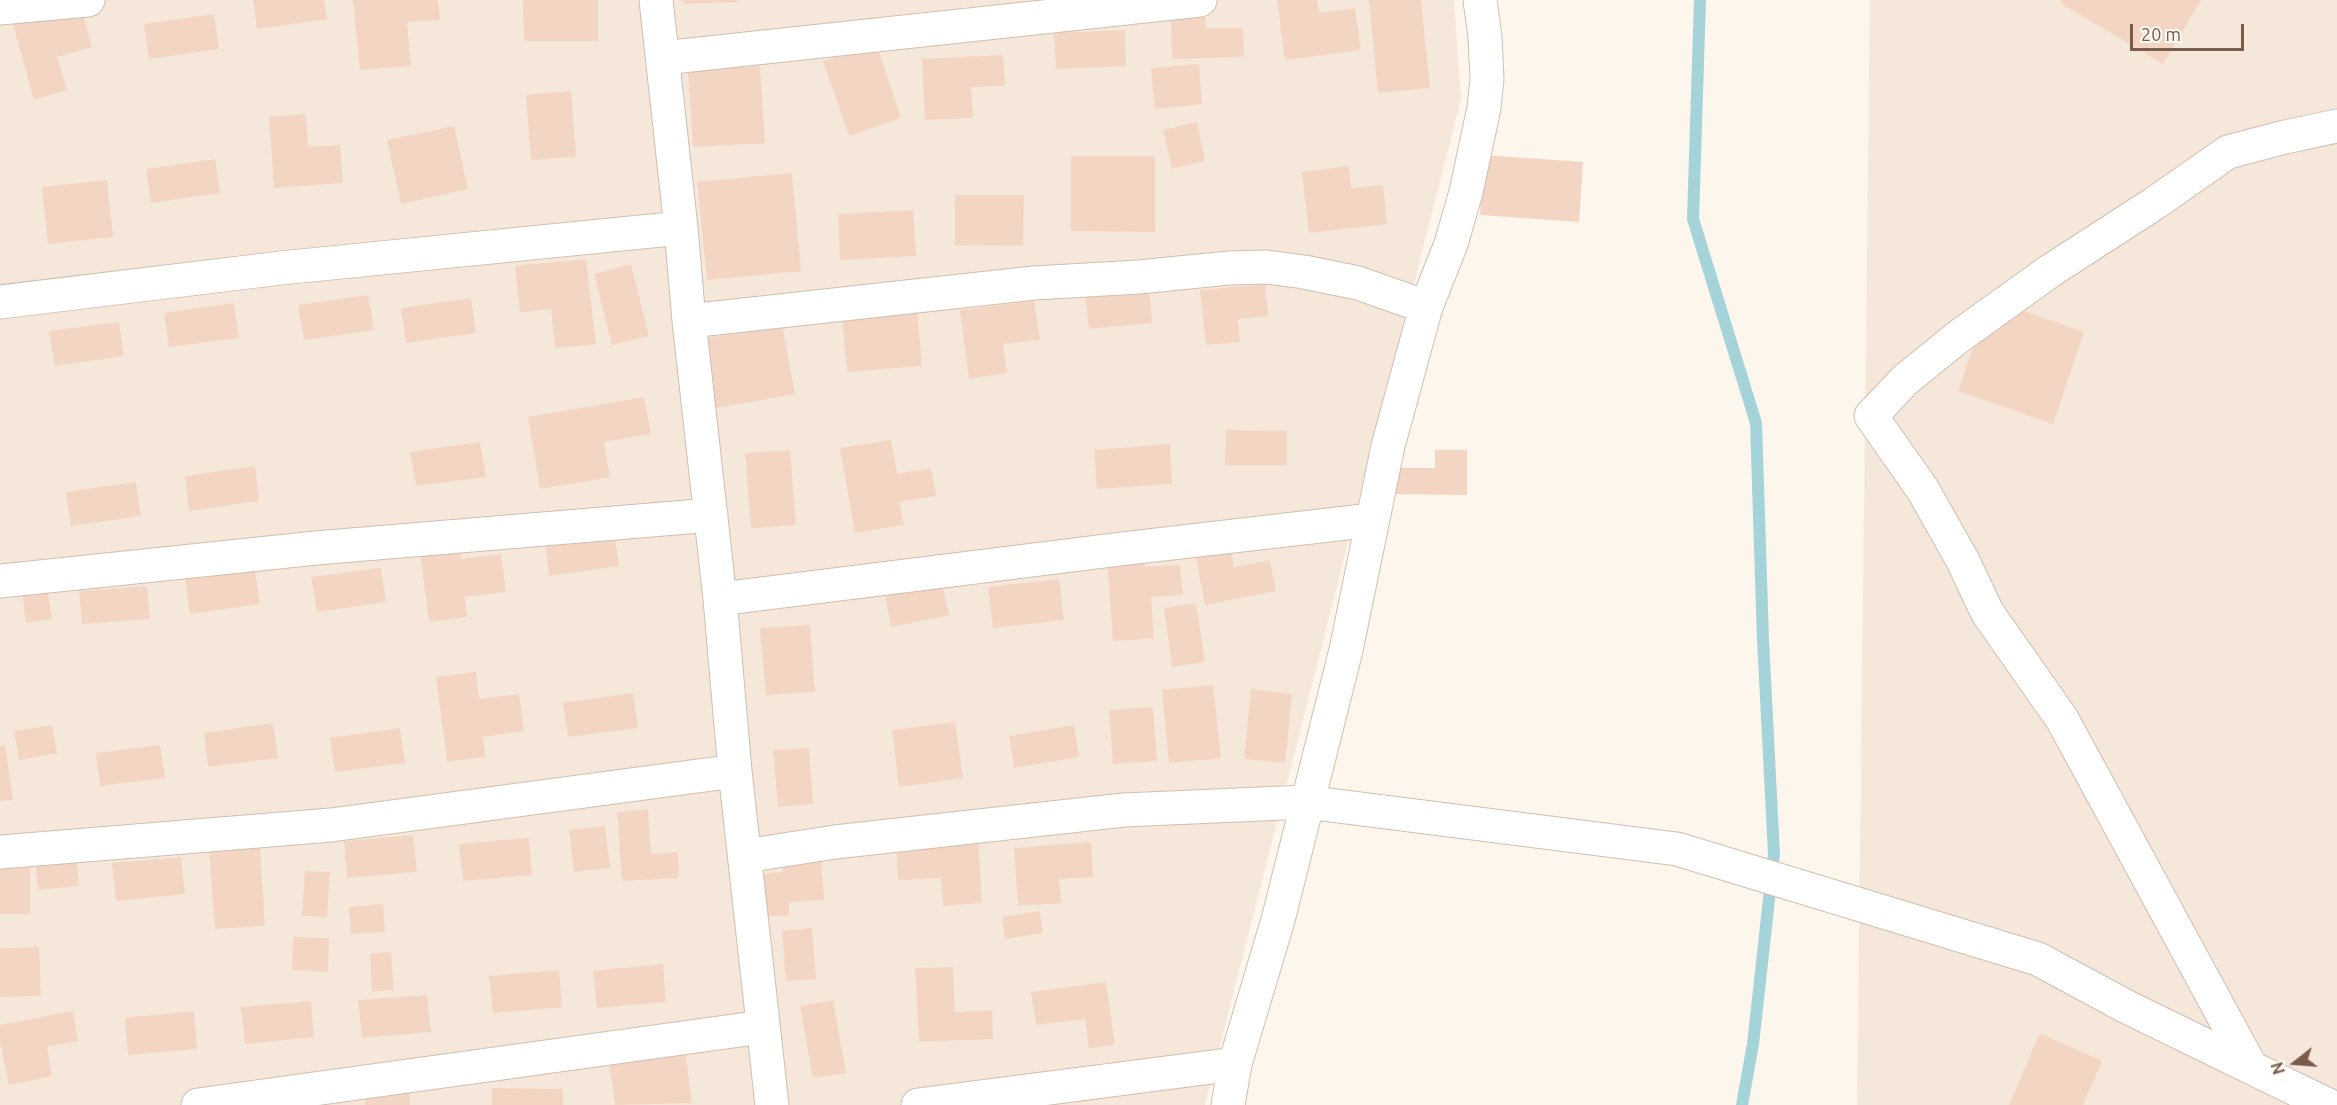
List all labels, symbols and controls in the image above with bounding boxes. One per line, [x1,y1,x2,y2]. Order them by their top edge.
scale bar [2133,12,2247,50]
text: 20 m [2141,24,2181,44]
north arrow [2265,1033,2325,1093]
text: N [2267,1060,2288,1077]

